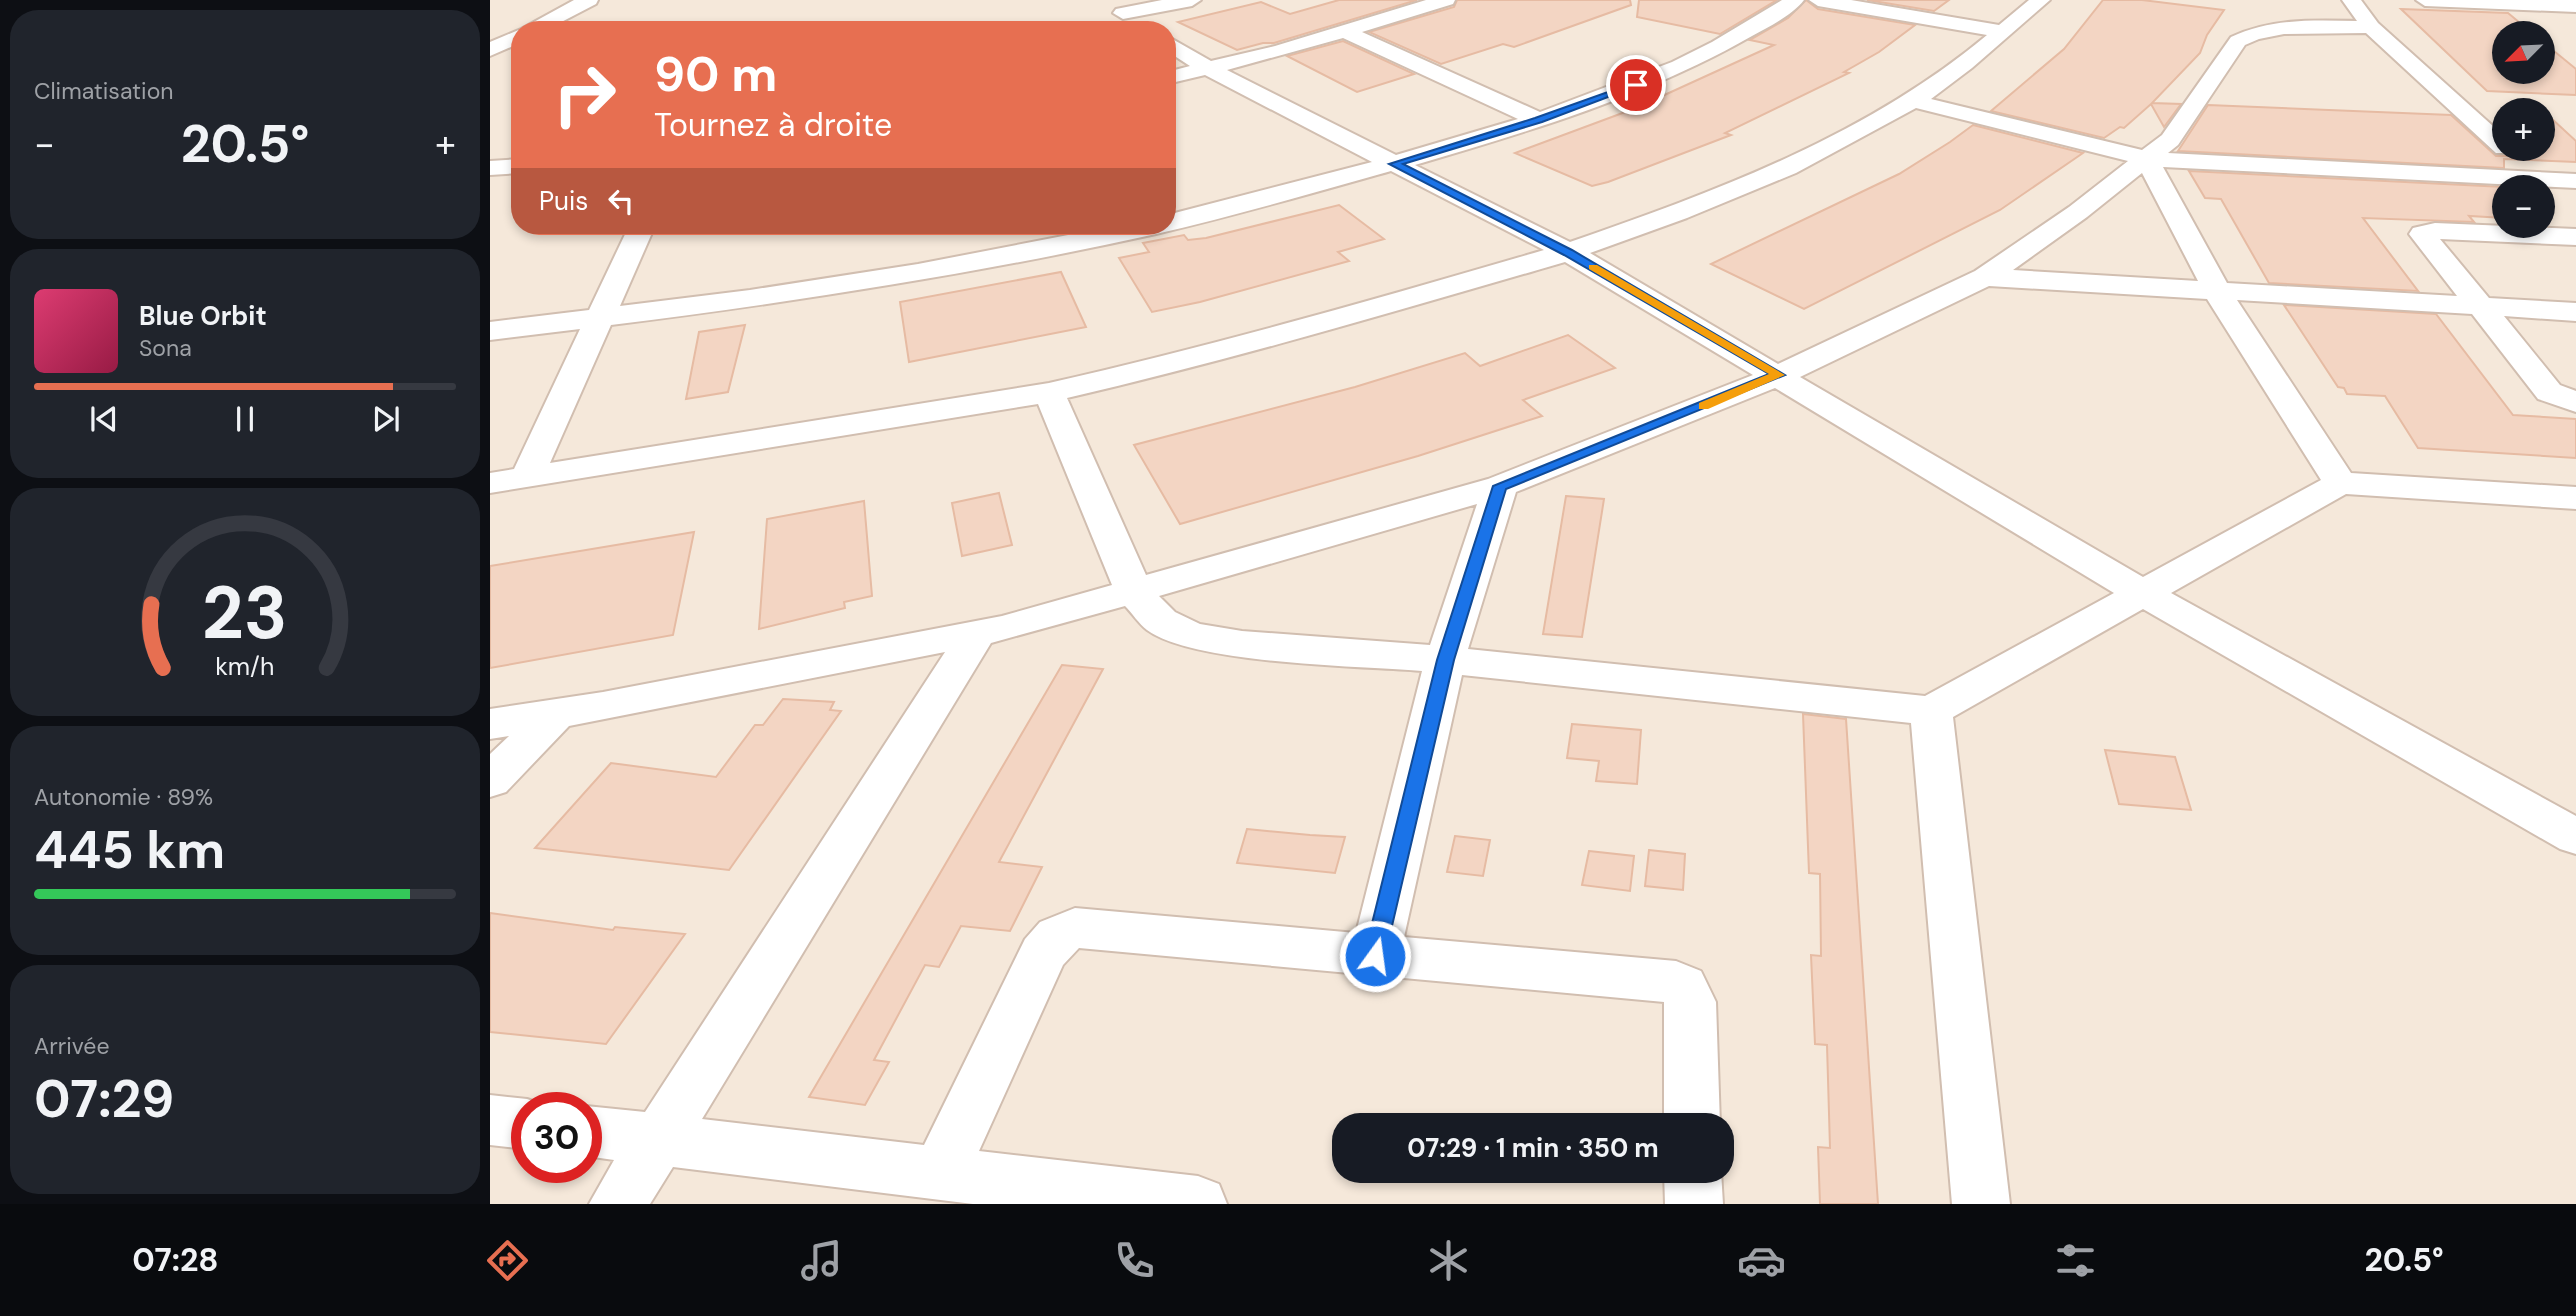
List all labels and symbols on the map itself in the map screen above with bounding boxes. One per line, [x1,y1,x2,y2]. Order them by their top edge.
north arrow [2492,21,2555,84]
pin [1606,55,1666,115]
position arrow [1338,919,1412,993]
speed limit sign: 30 [511,1092,602,1183]

